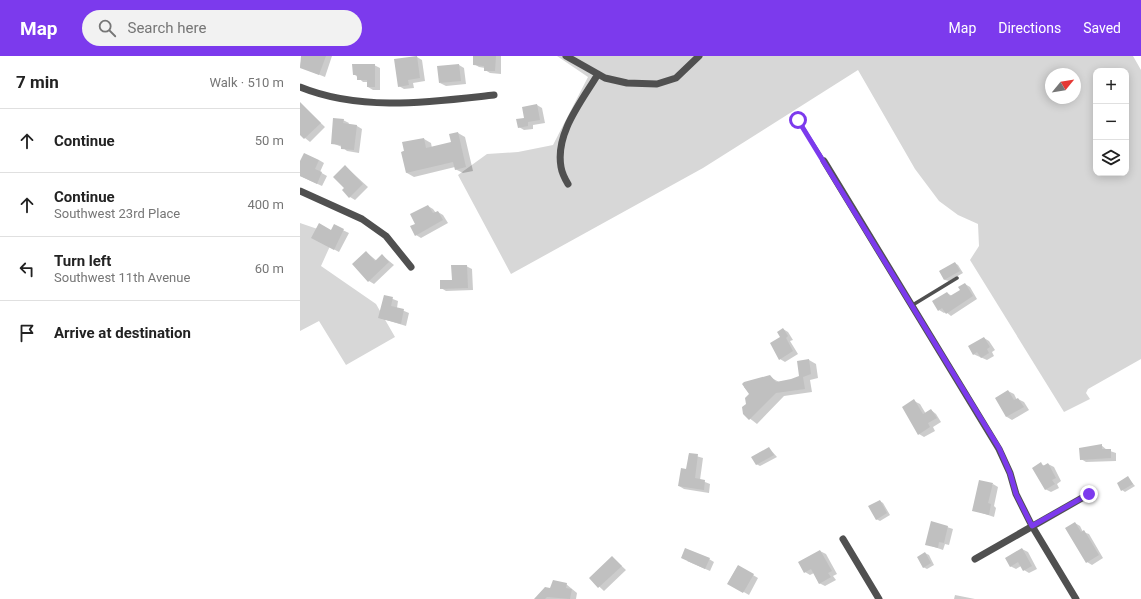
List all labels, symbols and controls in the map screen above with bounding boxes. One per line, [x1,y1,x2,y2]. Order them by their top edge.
search box [82,10,362,46]
text: Map [20,17,58,40]
icon: search [96,17,118,39]
text: Search here [128,19,206,37]
text: Map [949,20,976,36]
text: Directions [998,20,1061,36]
text: Saved [1083,20,1121,36]
north arrow [1045,68,1081,104]
map controls [1093,68,1129,176]
button: + [1093,68,1129,104]
text: 7 min [16,72,59,92]
text: Walk · 510 m [209,75,284,90]
button: − [1093,104,1129,140]
route start [789,111,807,129]
icon: ahead [16,130,38,152]
text: Continue [54,132,115,150]
text: 50 m [255,133,284,148]
button: layers [1093,140,1129,176]
text: Continue [54,188,115,206]
icon: ahead [16,194,38,216]
text: 400 m [247,197,284,212]
text: Southwest 23rd Place [54,206,180,221]
text: Turn left [54,252,111,270]
icon: left [16,258,38,280]
text: 60 m [255,261,284,276]
text: Southwest 11th Avenue [54,270,190,285]
icon: arrive [16,322,38,344]
text: Arrive at destination [54,324,191,342]
route end [1080,485,1098,503]

